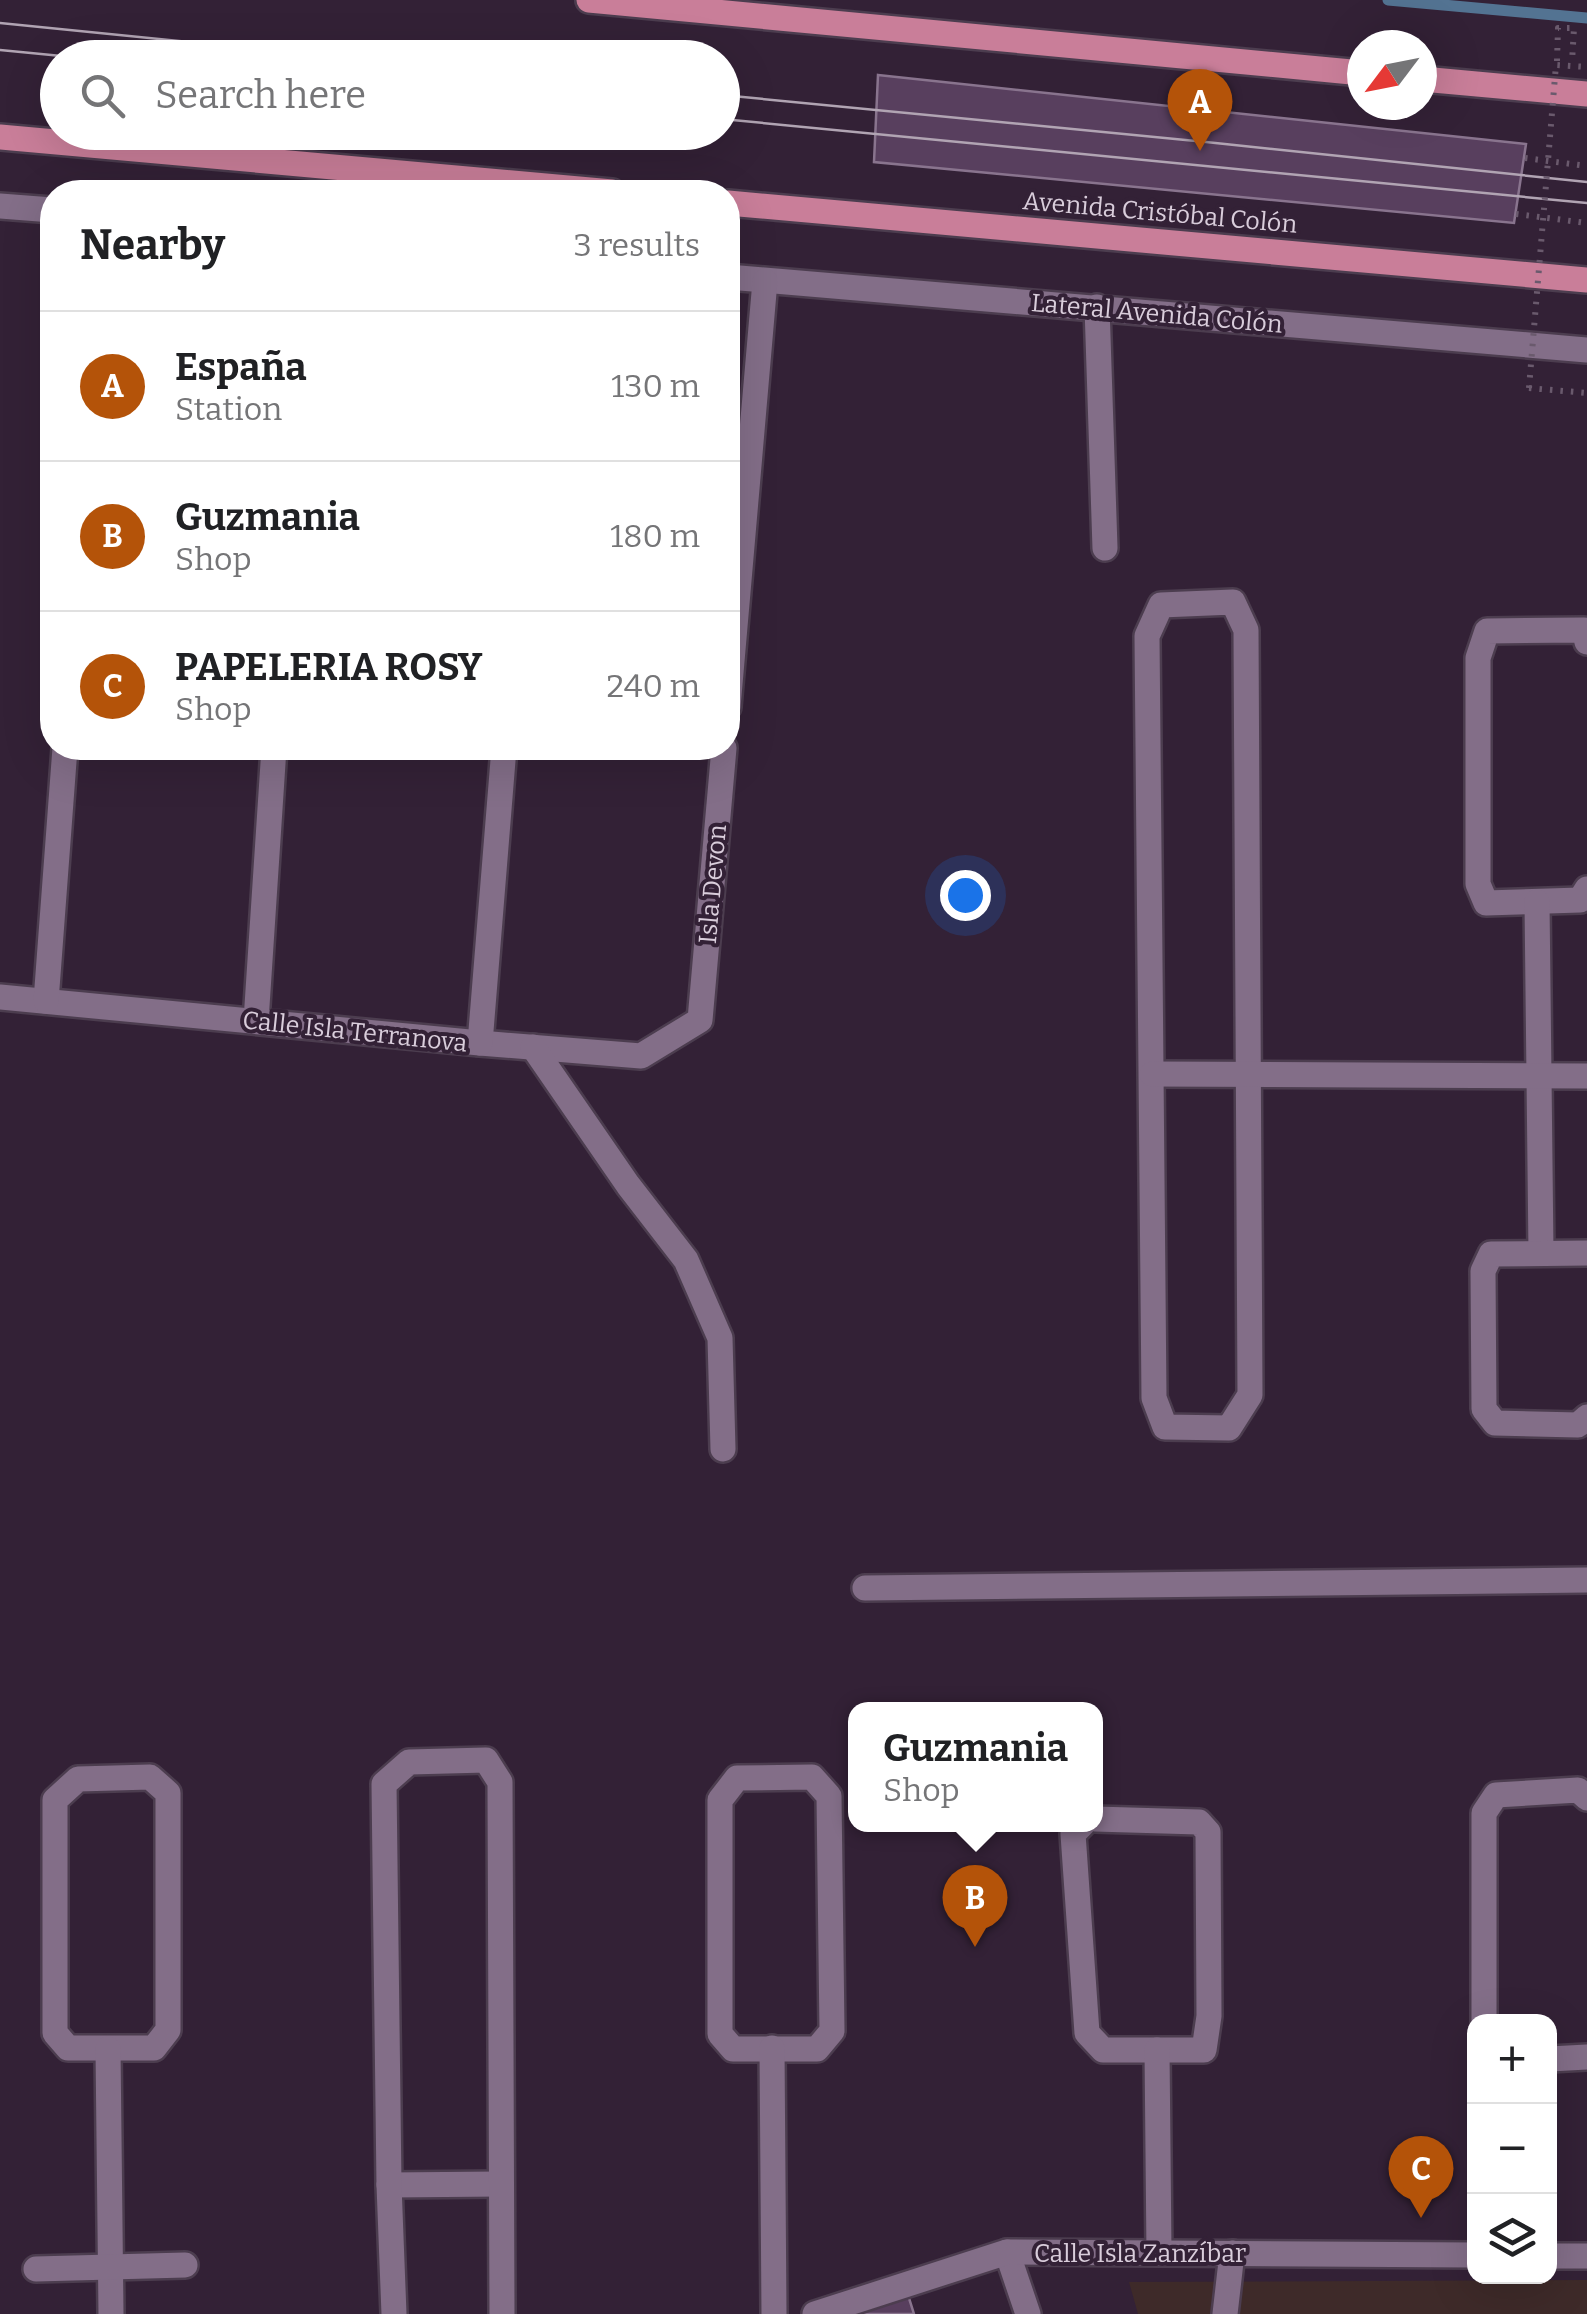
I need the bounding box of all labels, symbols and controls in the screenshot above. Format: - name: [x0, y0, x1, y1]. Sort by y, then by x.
- north arrow: [1347, 30, 1437, 120]
- search box: [40, 40, 740, 150]
- icon: search: [75, 68, 130, 123]
- pin: A: [1168, 68, 1232, 151]
- text: Search here: [155, 72, 366, 118]
- street label: Avenida Cristóbal Colón: [1021, 186, 1299, 240]
- text: Nearby: [80, 220, 225, 270]
- text: 3 results: [574, 226, 700, 264]
- street label: Lateral Avenida Colón: [1030, 288, 1284, 340]
- text: España: [175, 344, 306, 390]
- text: A: [101, 367, 124, 405]
- text: 130 m: [611, 367, 700, 405]
- text: Station: [175, 390, 282, 428]
- text: Guzmania: [175, 494, 360, 540]
- text: B: [102, 517, 123, 555]
- text: 180 m: [610, 517, 700, 555]
- text: Shop: [175, 540, 252, 578]
- text: PAPELERIA ROSY: [175, 644, 482, 690]
- text: C: [102, 667, 123, 705]
- text: 240 m: [606, 667, 700, 705]
- text: Shop: [175, 690, 252, 728]
- street label: Isla Devon: [693, 823, 733, 945]
- your location: [940, 870, 991, 921]
- street label: Calle Isla Terranova: [241, 1005, 469, 1059]
- popup: [848, 1702, 1103, 1832]
- text: Guzmania: [883, 1725, 1068, 1771]
- text: Shop: [883, 1771, 960, 1809]
- pin: B: [942, 1864, 1008, 1947]
- map controls: [1467, 2014, 1557, 2284]
- button: +: [1467, 2014, 1557, 2104]
- button: −: [1467, 2104, 1557, 2194]
- pin: C: [1388, 2136, 1454, 2218]
- button: layers: [1467, 2194, 1557, 2284]
- street label: Calle Isla Zanzíbar: [1034, 2239, 1246, 2269]

